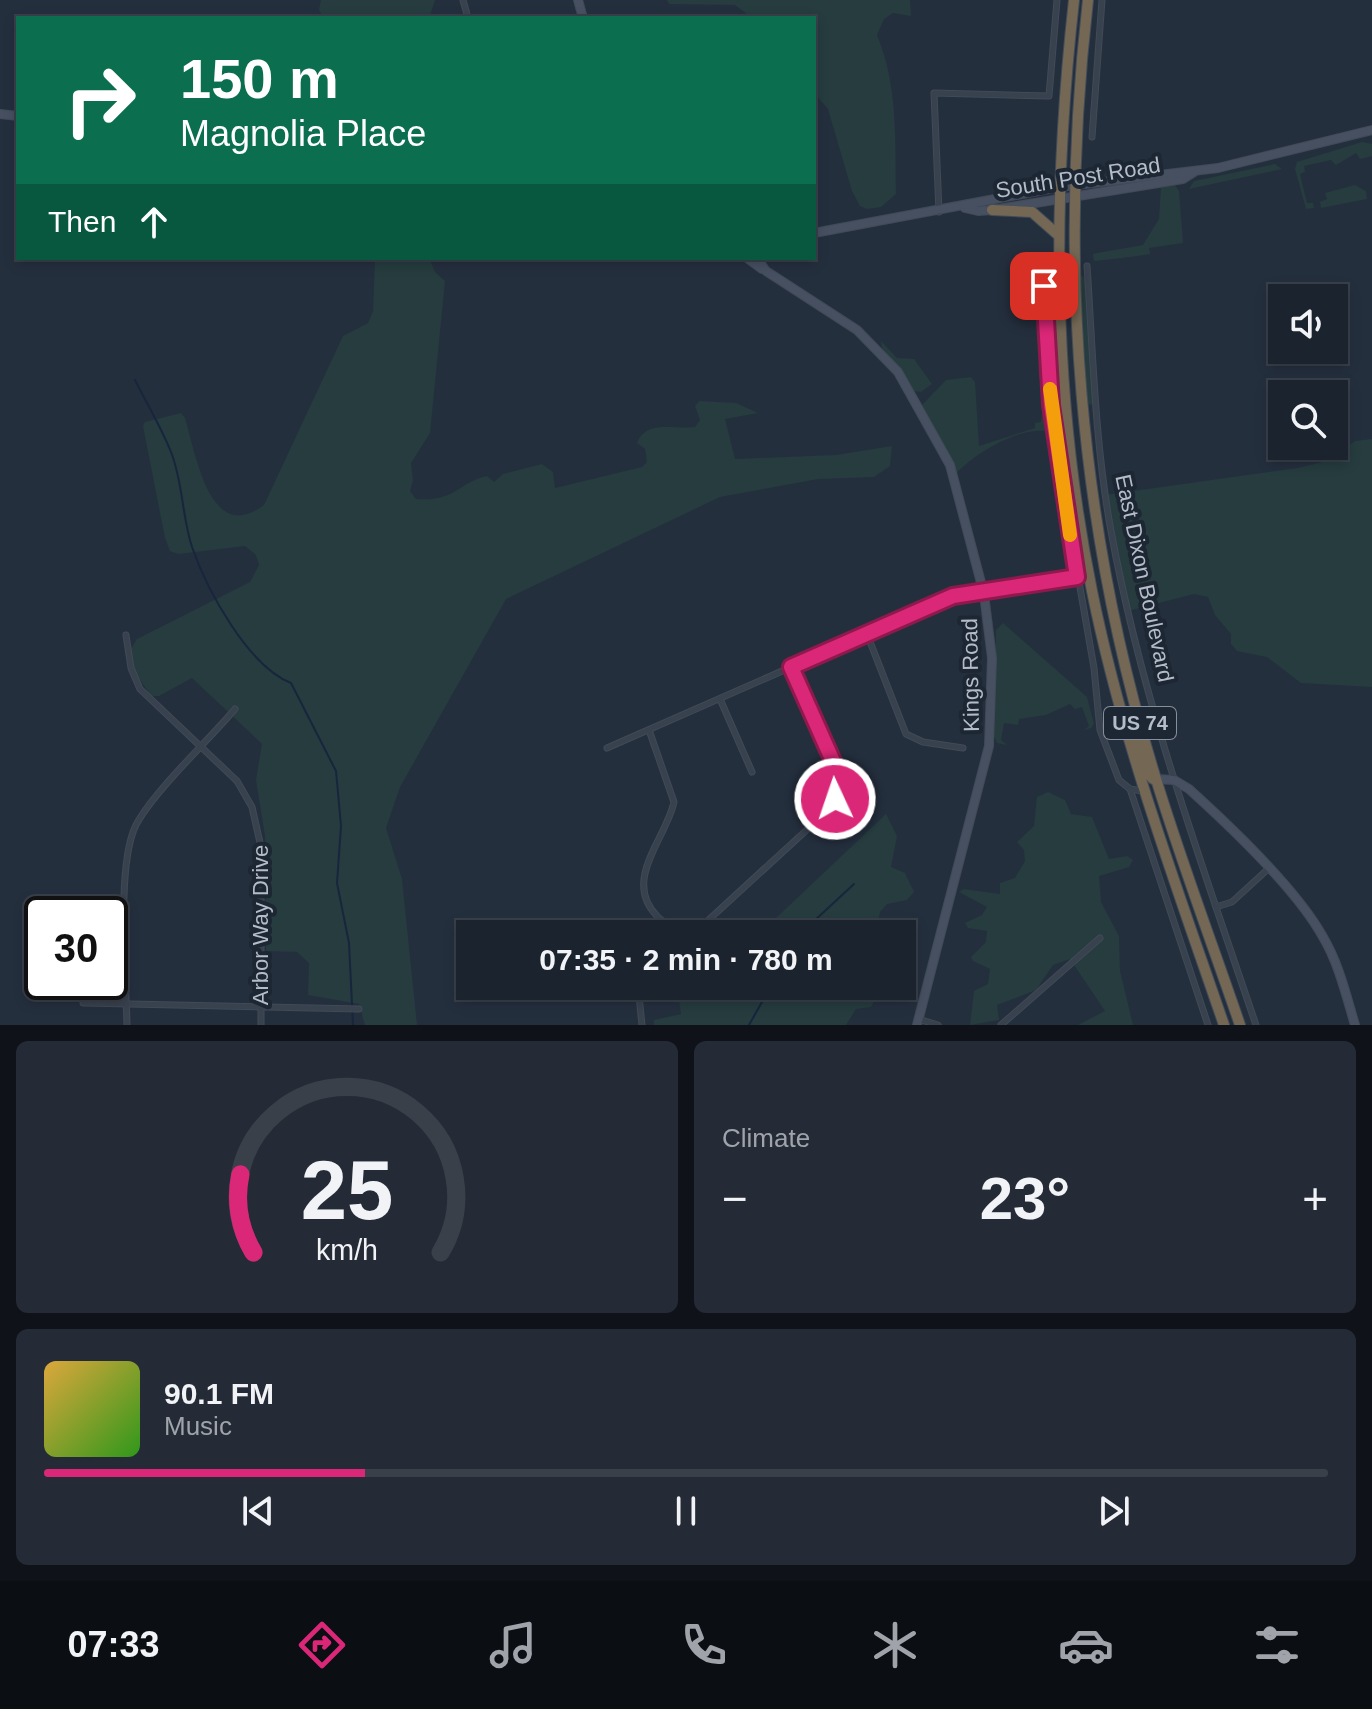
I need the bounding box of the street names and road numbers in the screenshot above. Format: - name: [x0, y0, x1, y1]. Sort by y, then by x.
- street label: South Post Road: [994, 152, 1162, 203]
- street label: East Dixon Boulevard: [1110, 472, 1179, 684]
- street label: Kings Road: [957, 618, 984, 732]
- road number: US 74: [1104, 707, 1176, 739]
- street label: Arbor Way Drive: [248, 845, 273, 1005]

